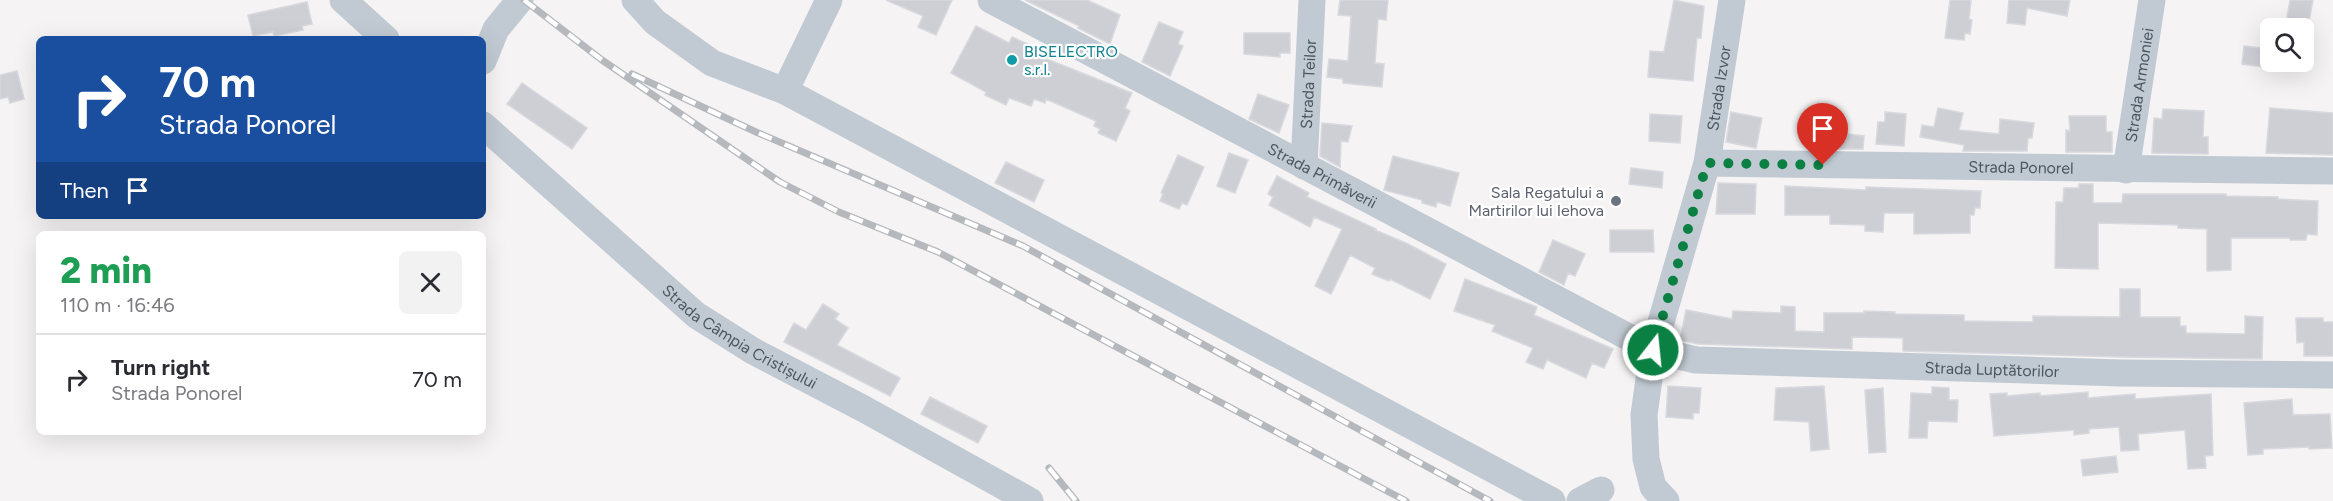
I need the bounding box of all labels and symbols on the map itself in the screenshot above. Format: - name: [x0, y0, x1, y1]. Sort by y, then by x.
- street label: Strada Armoniei: [2121, 27, 2158, 143]
- street label: Strada Teilor: [1297, 38, 1320, 129]
- place label: BISELECTRO s.r.l.: [1024, 42, 1118, 79]
- street label: Strada Izvor: [1703, 44, 1735, 132]
- marker: BISELECTRO s.r.l.: [1005, 53, 1019, 67]
- pin: [1797, 103, 1848, 165]
- street label: Strada Primăverii: [1264, 139, 1380, 212]
- street label: Strada Ponorel: [1968, 157, 2074, 178]
- place label: Sala Regatului a Martirilor lui Iehova: [1468, 183, 1604, 220]
- marker: Sala Regatului a Martirilor lui Iehova: [1609, 194, 1623, 208]
- street label: Strada Câmpia Cristișului: [658, 281, 820, 393]
- position arrow: [1621, 318, 1685, 382]
- street label: Strada Luptătorilor: [1924, 358, 2060, 381]

